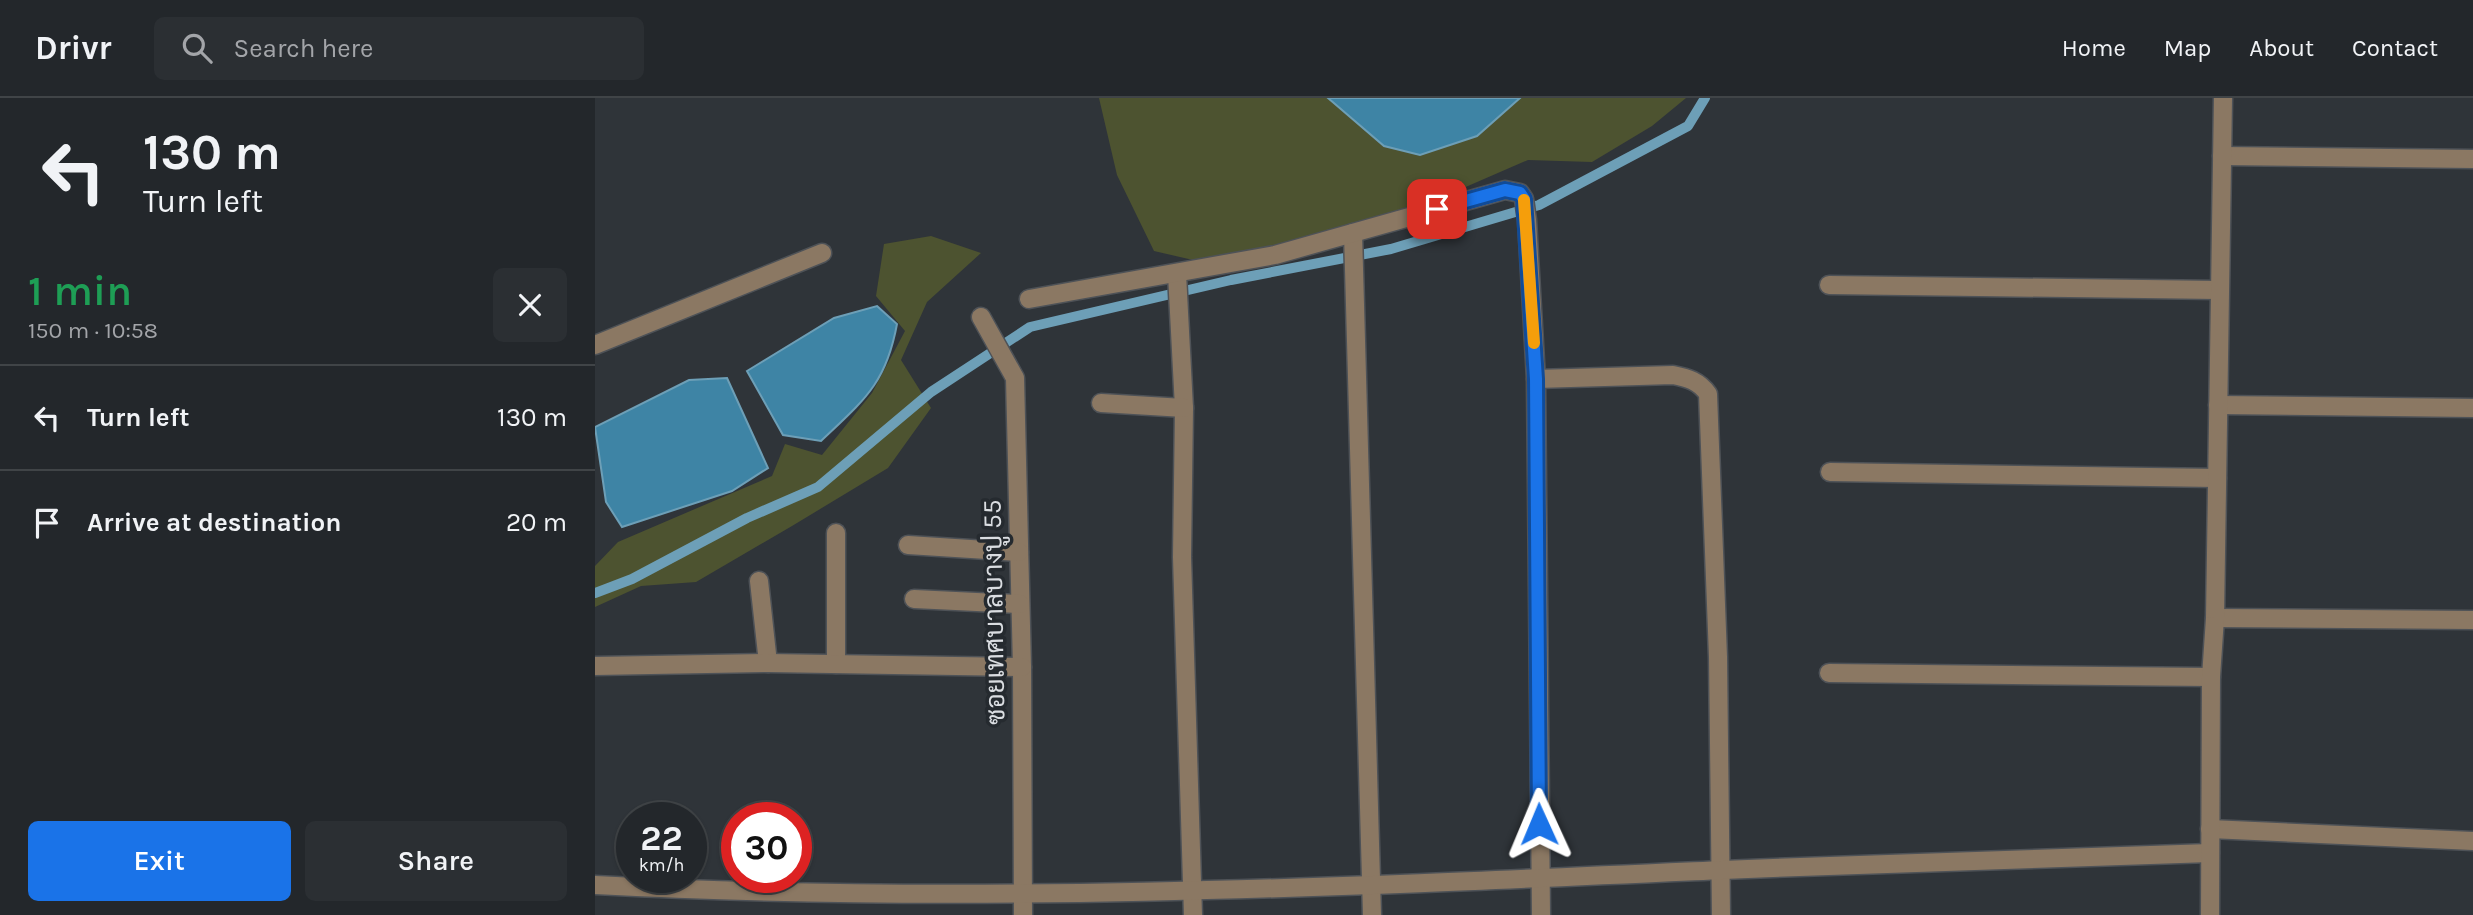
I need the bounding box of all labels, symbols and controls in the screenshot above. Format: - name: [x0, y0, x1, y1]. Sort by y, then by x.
- search box: [154, 17, 644, 80]
- text: Drivr: [35, 29, 112, 67]
- icon: search: [178, 29, 216, 67]
- text: Search here: [234, 33, 373, 64]
- text: Home: [2062, 34, 2126, 62]
- text: Map: [2164, 34, 2211, 62]
- text: About: [2249, 34, 2314, 62]
- text: Contact: [2352, 34, 2438, 62]
- text: 130 m: [143, 124, 281, 181]
- icon: left: [28, 126, 119, 217]
- pin: [1407, 179, 1467, 239]
- text: Turn left: [143, 183, 263, 220]
- icon: arrive: [1418, 190, 1456, 228]
- text: 1 min: [28, 266, 132, 316]
- button: close: [493, 268, 567, 342]
- text: 150 m · 10:58: [28, 317, 158, 344]
- icon: left: [28, 399, 66, 437]
- text: Turn left: [87, 402, 189, 433]
- text: 130 m: [497, 402, 567, 433]
- street label: ซอยเทศบาลบางปู 55: [977, 499, 1013, 725]
- icon: arrive: [28, 504, 66, 542]
- text: Arrive at destination: [87, 507, 341, 538]
- text: 20 m: [506, 507, 567, 538]
- position arrow: [1502, 787, 1576, 861]
- speed limit sign: 30: [721, 802, 812, 893]
- text: 22: [640, 818, 683, 859]
- button: Exit: [28, 821, 291, 901]
- button: Share: [305, 821, 567, 901]
- text: km/h: [639, 854, 684, 876]

